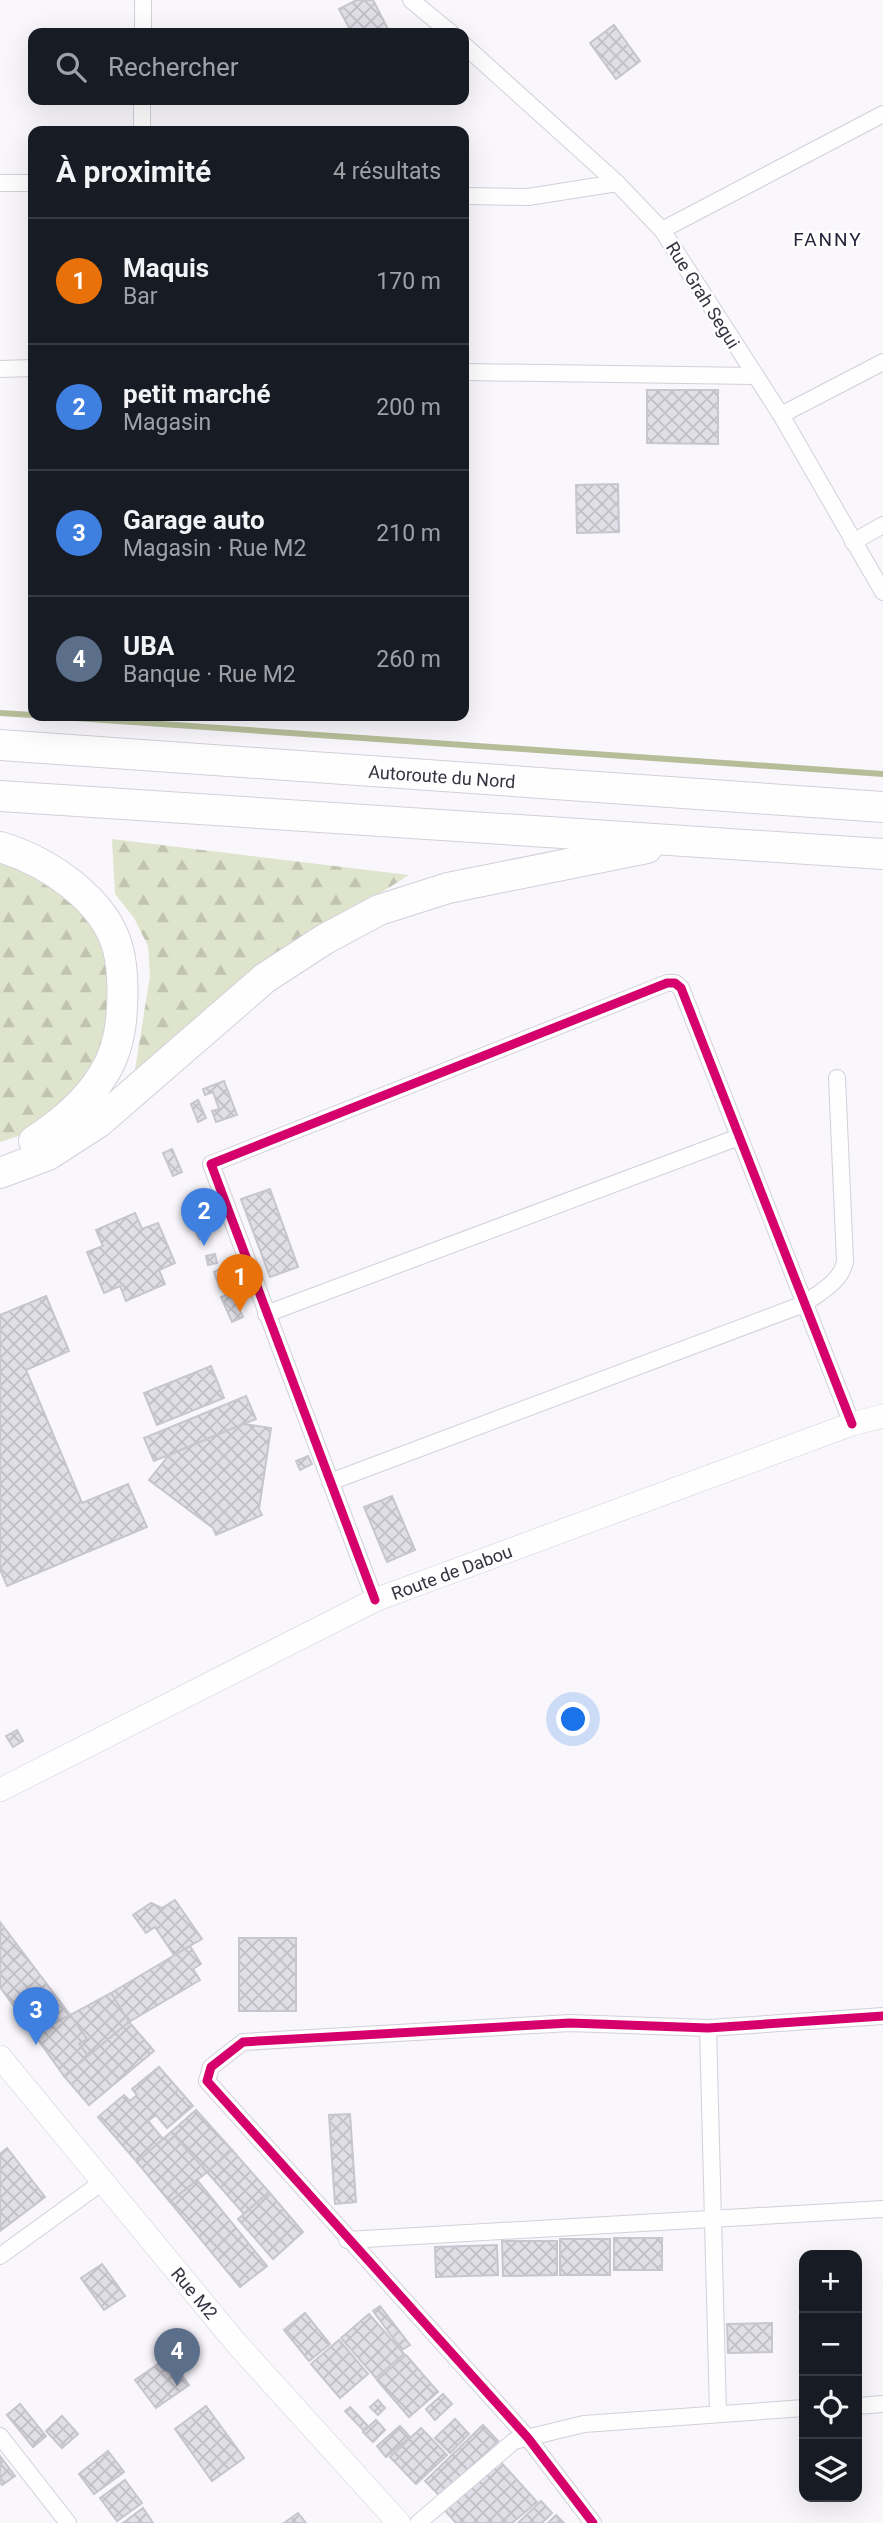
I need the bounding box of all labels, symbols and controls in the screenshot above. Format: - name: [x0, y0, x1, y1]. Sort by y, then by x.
- search box: [28, 28, 469, 105]
- icon: search: [52, 48, 90, 86]
- text: Rechercher: [108, 52, 239, 82]
- text: À proximité: [56, 154, 211, 189]
- text: 4 résultats: [333, 158, 441, 185]
- district label: FANNY: [793, 228, 863, 251]
- street label: Rue Grah Segui: [662, 238, 744, 352]
- text: Maquis: [123, 253, 209, 283]
- text: 1: [72, 268, 86, 295]
- text: 170 m: [376, 268, 441, 295]
- text: Bar: [123, 283, 158, 310]
- text: petit marché: [123, 379, 270, 409]
- text: 2: [72, 394, 86, 421]
- text: 200 m: [376, 394, 441, 421]
- text: Magasin: [123, 409, 211, 436]
- text: Garage auto: [123, 505, 265, 535]
- text: 3: [72, 520, 86, 547]
- text: 210 m: [376, 520, 441, 547]
- text: Magasin · Rue M2: [123, 535, 306, 562]
- text: UBA: [123, 631, 174, 661]
- text: 4: [72, 646, 86, 673]
- text: 260 m: [376, 646, 441, 673]
- text: Banque · Rue M2: [123, 661, 296, 688]
- street label: Autoroute du Nord: [368, 760, 516, 792]
- pin: 2: [181, 1188, 227, 1246]
- pin: 1: [217, 1254, 263, 1312]
- street label: Route de Dabou: [388, 1540, 515, 1604]
- your location: [556, 1702, 590, 1736]
- pin: 3: [13, 1987, 59, 2045]
- map controls: [799, 2250, 862, 2502]
- button: +: [799, 2250, 862, 2313]
- street label: Rue M2: [167, 2263, 222, 2323]
- button: −: [799, 2313, 862, 2376]
- pin: 4: [154, 2328, 200, 2386]
- button: locate: [799, 2376, 862, 2439]
- button: layers: [799, 2439, 862, 2502]

